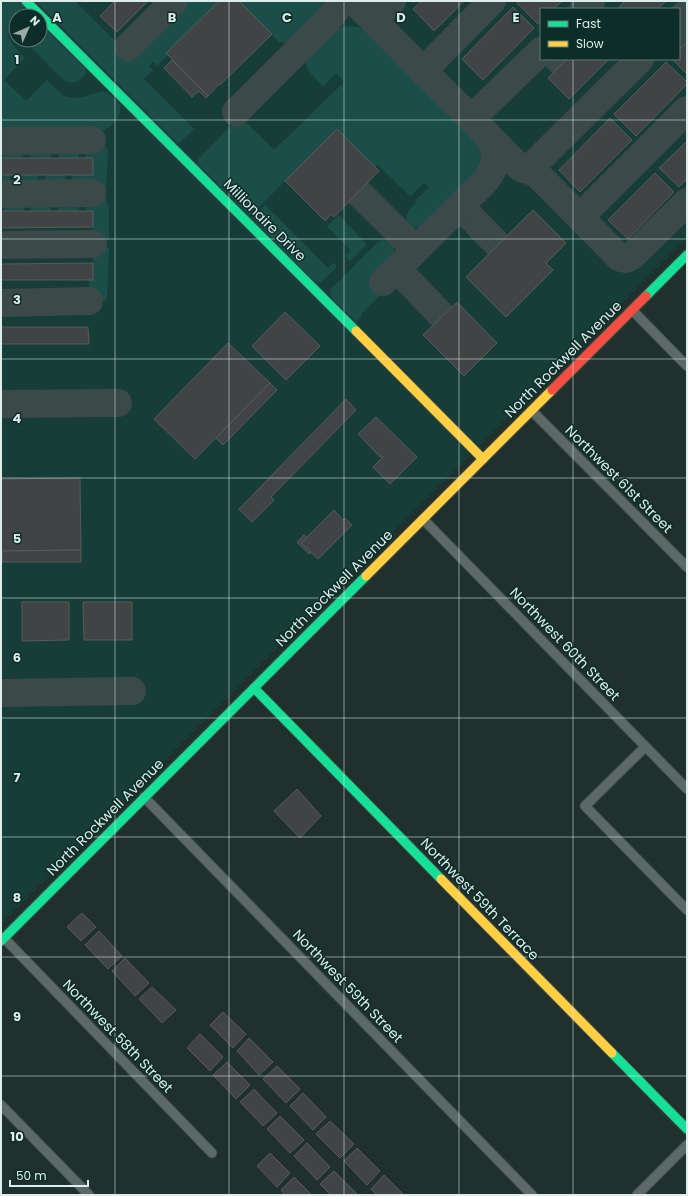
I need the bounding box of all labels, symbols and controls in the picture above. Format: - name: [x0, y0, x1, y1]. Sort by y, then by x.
- north arrow: [8, 8, 48, 48]
- text: A: [52, 8, 62, 27]
- text: B: [168, 8, 177, 27]
- text: C: [282, 8, 292, 27]
- text: D: [396, 8, 406, 27]
- text: E: [512, 8, 520, 27]
- legend: [540, 8, 680, 60]
- text: N: [26, 12, 44, 30]
- text: Fast: [576, 15, 601, 32]
- text: Slow: [576, 35, 604, 52]
- text: 1: [15, 50, 19, 69]
- text: 2: [13, 170, 21, 189]
- street label: Millionaire Drive: [219, 174, 311, 266]
- text: 3: [13, 290, 21, 309]
- street label: North Rockwell Avenue: [500, 296, 626, 422]
- text: 4: [13, 409, 22, 428]
- street label: Northwest 61st Street: [561, 421, 677, 537]
- street label: North Rockwell Avenue: [271, 525, 397, 651]
- text: 5: [13, 529, 21, 548]
- street label: Northwest 60th Street: [505, 583, 625, 705]
- text: 6: [13, 648, 21, 667]
- street label: North Rockwell Avenue: [42, 754, 168, 880]
- text: 7: [14, 768, 21, 787]
- street label: Northwest 59th Terrace: [416, 833, 544, 965]
- text: 8: [13, 888, 21, 907]
- street label: Northwest 59th Street: [288, 925, 408, 1047]
- street label: Northwest 58th Street: [58, 975, 178, 1097]
- text: 9: [13, 1007, 21, 1026]
- text: 10: [10, 1127, 24, 1146]
- scale bar: [10, 1162, 88, 1188]
- text: 50 m: [16, 1167, 47, 1184]

